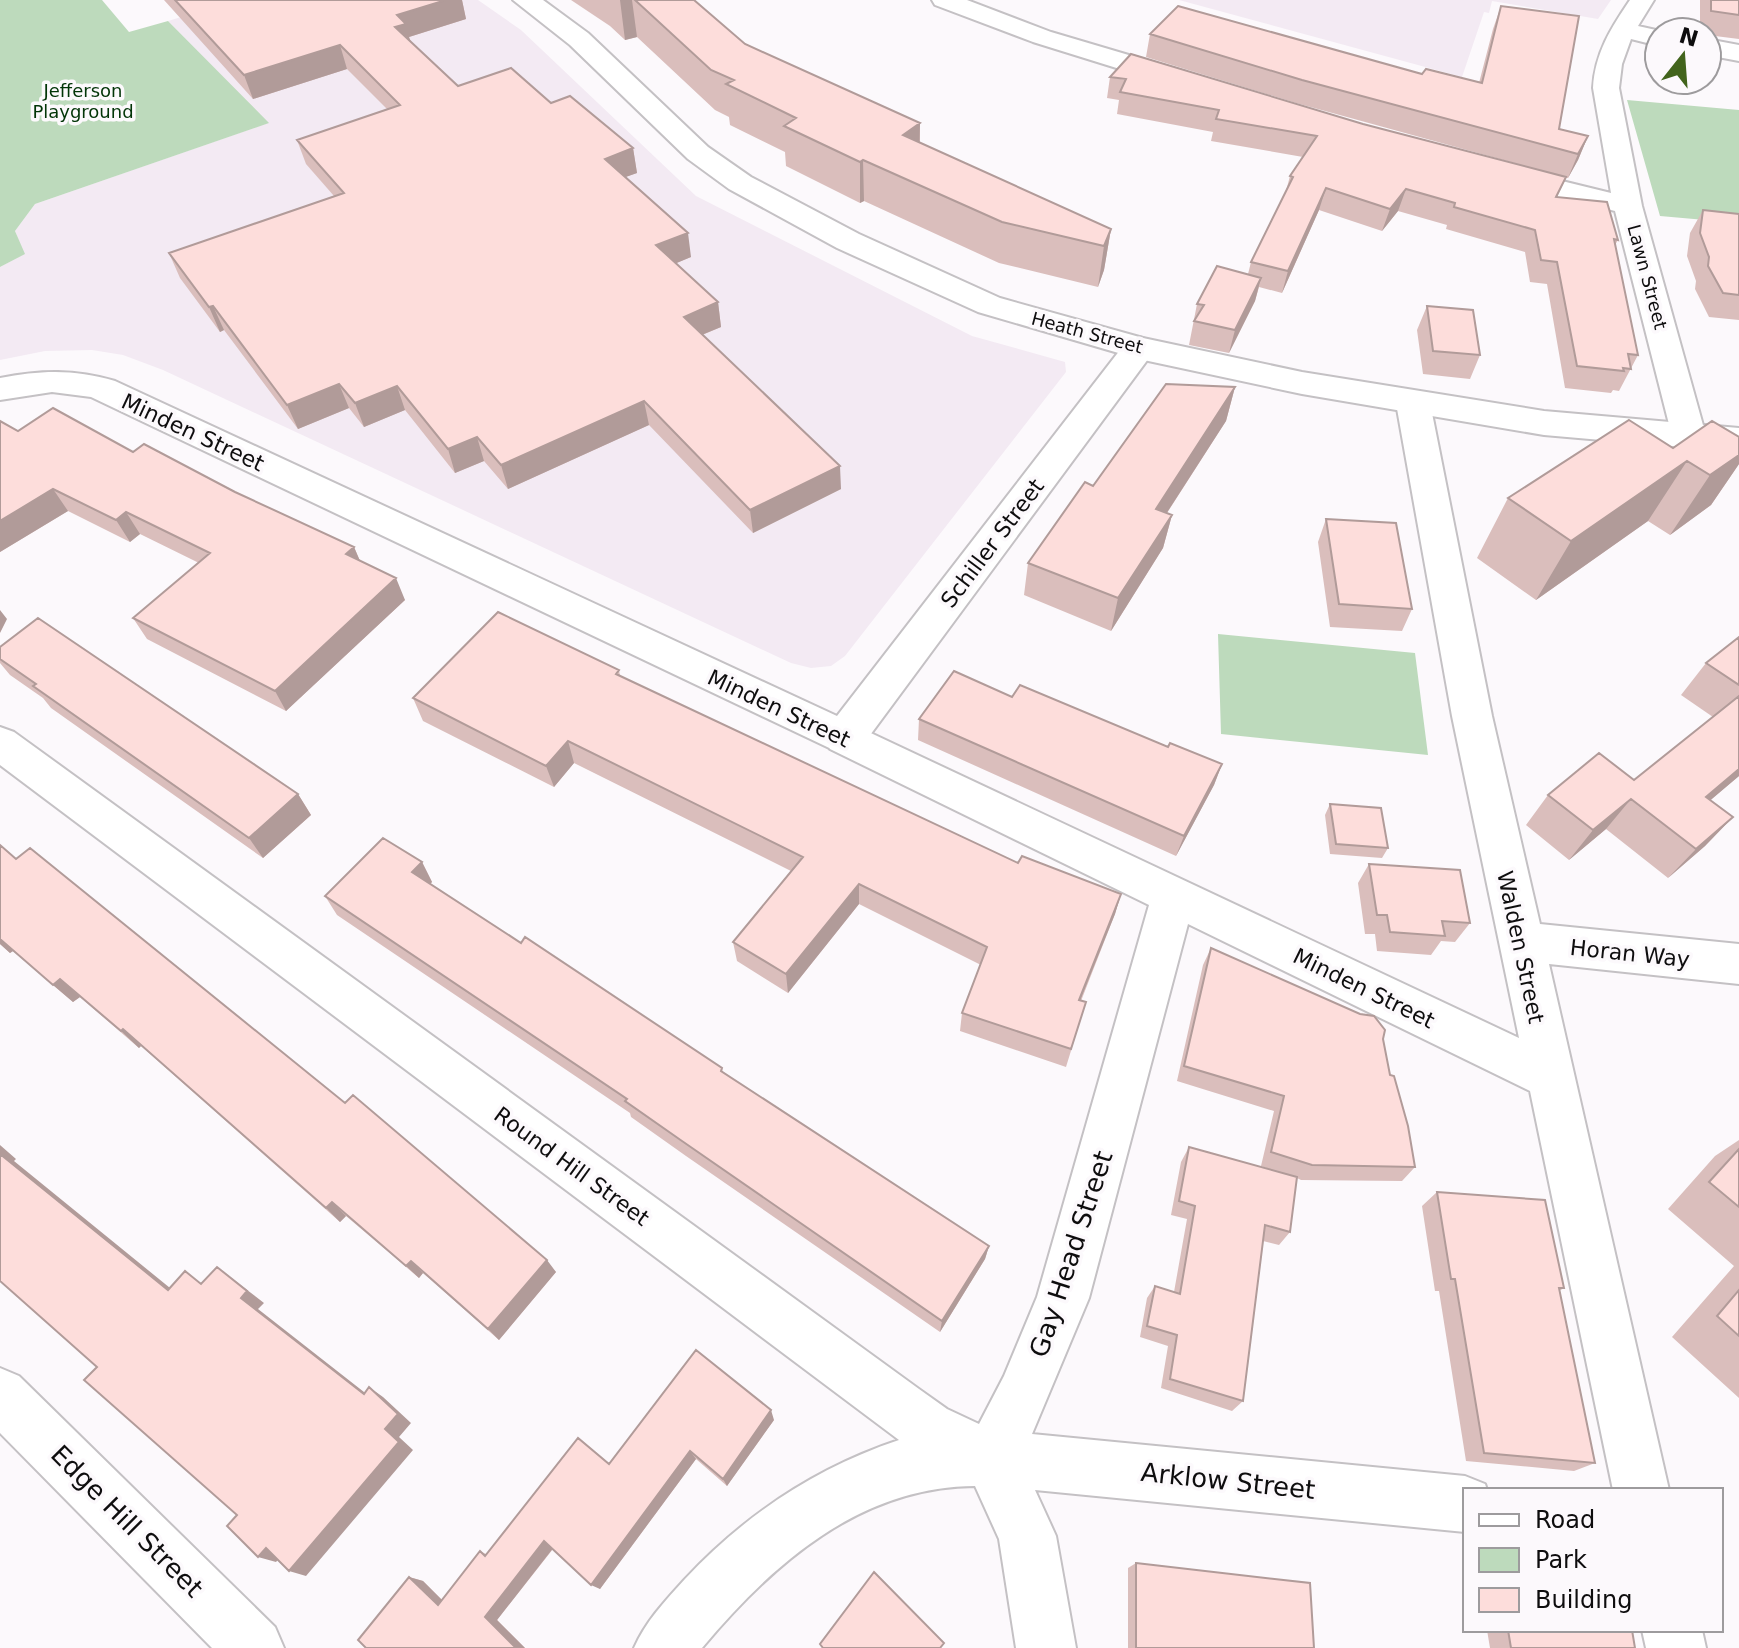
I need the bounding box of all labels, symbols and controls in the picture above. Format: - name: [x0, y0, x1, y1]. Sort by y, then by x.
- north arrow: [1643, 16, 1723, 96]
- text: N: [1676, 23, 1701, 52]
- park label: Jefferson Playground: [32, 80, 134, 122]
- street label: Lawn Street: [1623, 222, 1672, 332]
- street label: Heath Street: [1029, 308, 1145, 357]
- street label: Minden Street: [118, 389, 268, 477]
- street label: Schiller Street: [936, 474, 1049, 613]
- street label: Minden Street: [704, 665, 854, 753]
- street label: Walden Street: [1492, 869, 1549, 1026]
- street label: Horan Way: [1569, 935, 1691, 972]
- street label: Minden Street: [1289, 943, 1439, 1034]
- street label: Round Hill Street: [489, 1102, 654, 1231]
- street label: Gay Head Street: [1024, 1147, 1118, 1361]
- street label: Edge Hill Street: [45, 1439, 209, 1603]
- street label: Arklow Street: [1139, 1457, 1317, 1505]
- legend: [1463, 1488, 1723, 1632]
- text: Road: [1535, 1506, 1595, 1534]
- text: Park: [1535, 1546, 1587, 1574]
- text: Building: [1535, 1586, 1632, 1614]

